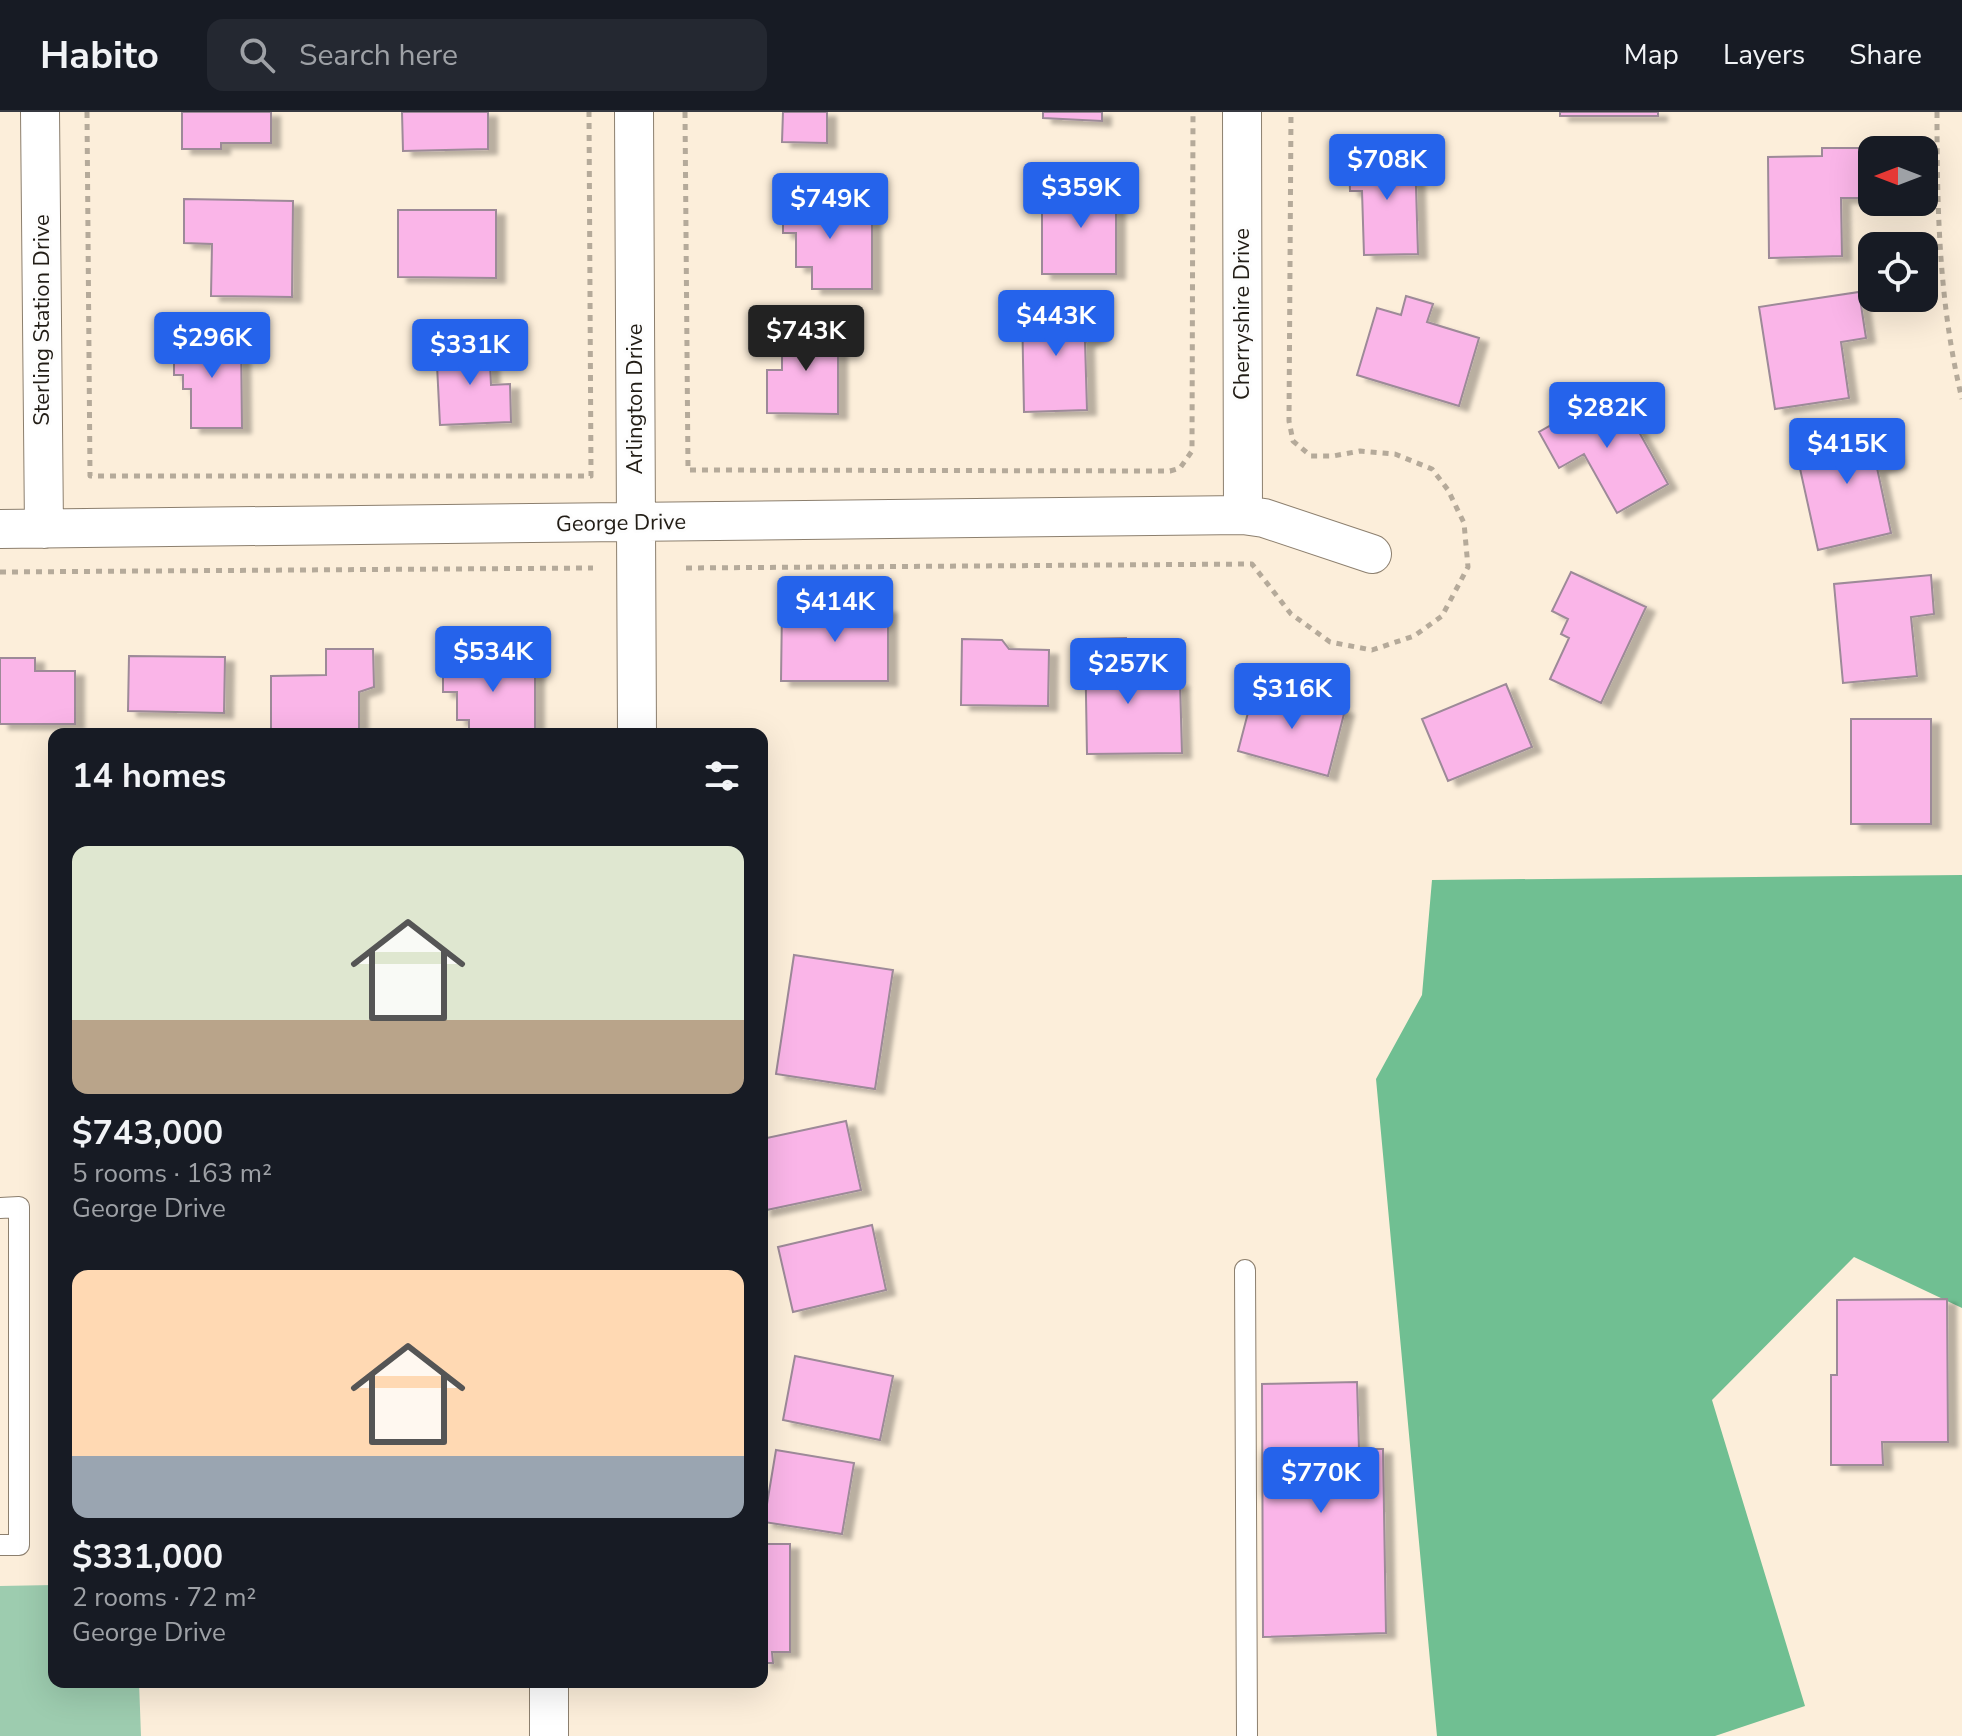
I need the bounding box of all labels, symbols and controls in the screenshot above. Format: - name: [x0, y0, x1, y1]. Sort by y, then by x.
- search box: [207, 19, 767, 91]
- text: Habito: [40, 30, 159, 81]
- icon: search: [235, 33, 279, 77]
- text: Search here: [299, 35, 458, 76]
- text: Map: [1624, 36, 1679, 74]
- text: Layers: [1723, 36, 1805, 74]
- text: Share: [1849, 36, 1922, 74]
- pin: $708K: [1331, 134, 1443, 202]
- north arrow: [1858, 136, 1938, 216]
- map controls: [1858, 136, 1938, 312]
- text: $708K: [1347, 142, 1427, 177]
- pin: $359K: [1025, 162, 1137, 230]
- text: $359K: [1041, 170, 1121, 205]
- pin: $749K: [774, 173, 886, 241]
- text: $749K: [790, 181, 870, 216]
- street label: Sterling Station Drive: [27, 214, 57, 426]
- street label: Cherryshire Drive: [1227, 228, 1257, 400]
- button: locate: [1858, 232, 1938, 312]
- pin: $443K: [1000, 290, 1112, 358]
- text: $443K: [1016, 298, 1096, 333]
- pin: $743K: [750, 305, 862, 373]
- pin: $296K: [156, 312, 268, 380]
- text: $743K: [766, 313, 846, 348]
- pin: $331K: [414, 319, 526, 387]
- text: $296K: [172, 320, 252, 355]
- street label: Arlington Drive: [620, 323, 650, 475]
- text: $331K: [430, 327, 510, 362]
- pin: $282K: [1551, 382, 1663, 450]
- text: $282K: [1567, 390, 1647, 425]
- pin: $415K: [1791, 418, 1903, 486]
- text: $415K: [1807, 426, 1887, 461]
- street label: George Drive: [556, 507, 686, 539]
- pin: $414K: [779, 576, 891, 644]
- text: $414K: [795, 584, 875, 619]
- pin: $534K: [437, 626, 549, 694]
- text: $534K: [453, 634, 533, 669]
- pin: $257K: [1072, 638, 1184, 706]
- text: $257K: [1088, 646, 1168, 681]
- pin: $316K: [1236, 663, 1348, 731]
- text: $316K: [1252, 671, 1332, 706]
- text: 14 homes: [72, 753, 226, 799]
- icon: filters: [700, 754, 744, 798]
- icon: home: [336, 898, 480, 1042]
- text: $743,000: [72, 1110, 223, 1156]
- text: 5 rooms · 163 m²: [72, 1156, 272, 1191]
- text: George Drive: [72, 1191, 226, 1226]
- icon: home: [336, 1322, 480, 1466]
- pin: $770K: [1265, 1447, 1377, 1515]
- text: $770K: [1281, 1455, 1361, 1490]
- text: $331,000: [72, 1534, 223, 1580]
- text: 2 rooms · 72 m²: [72, 1580, 256, 1615]
- text: George Drive: [72, 1615, 226, 1650]

